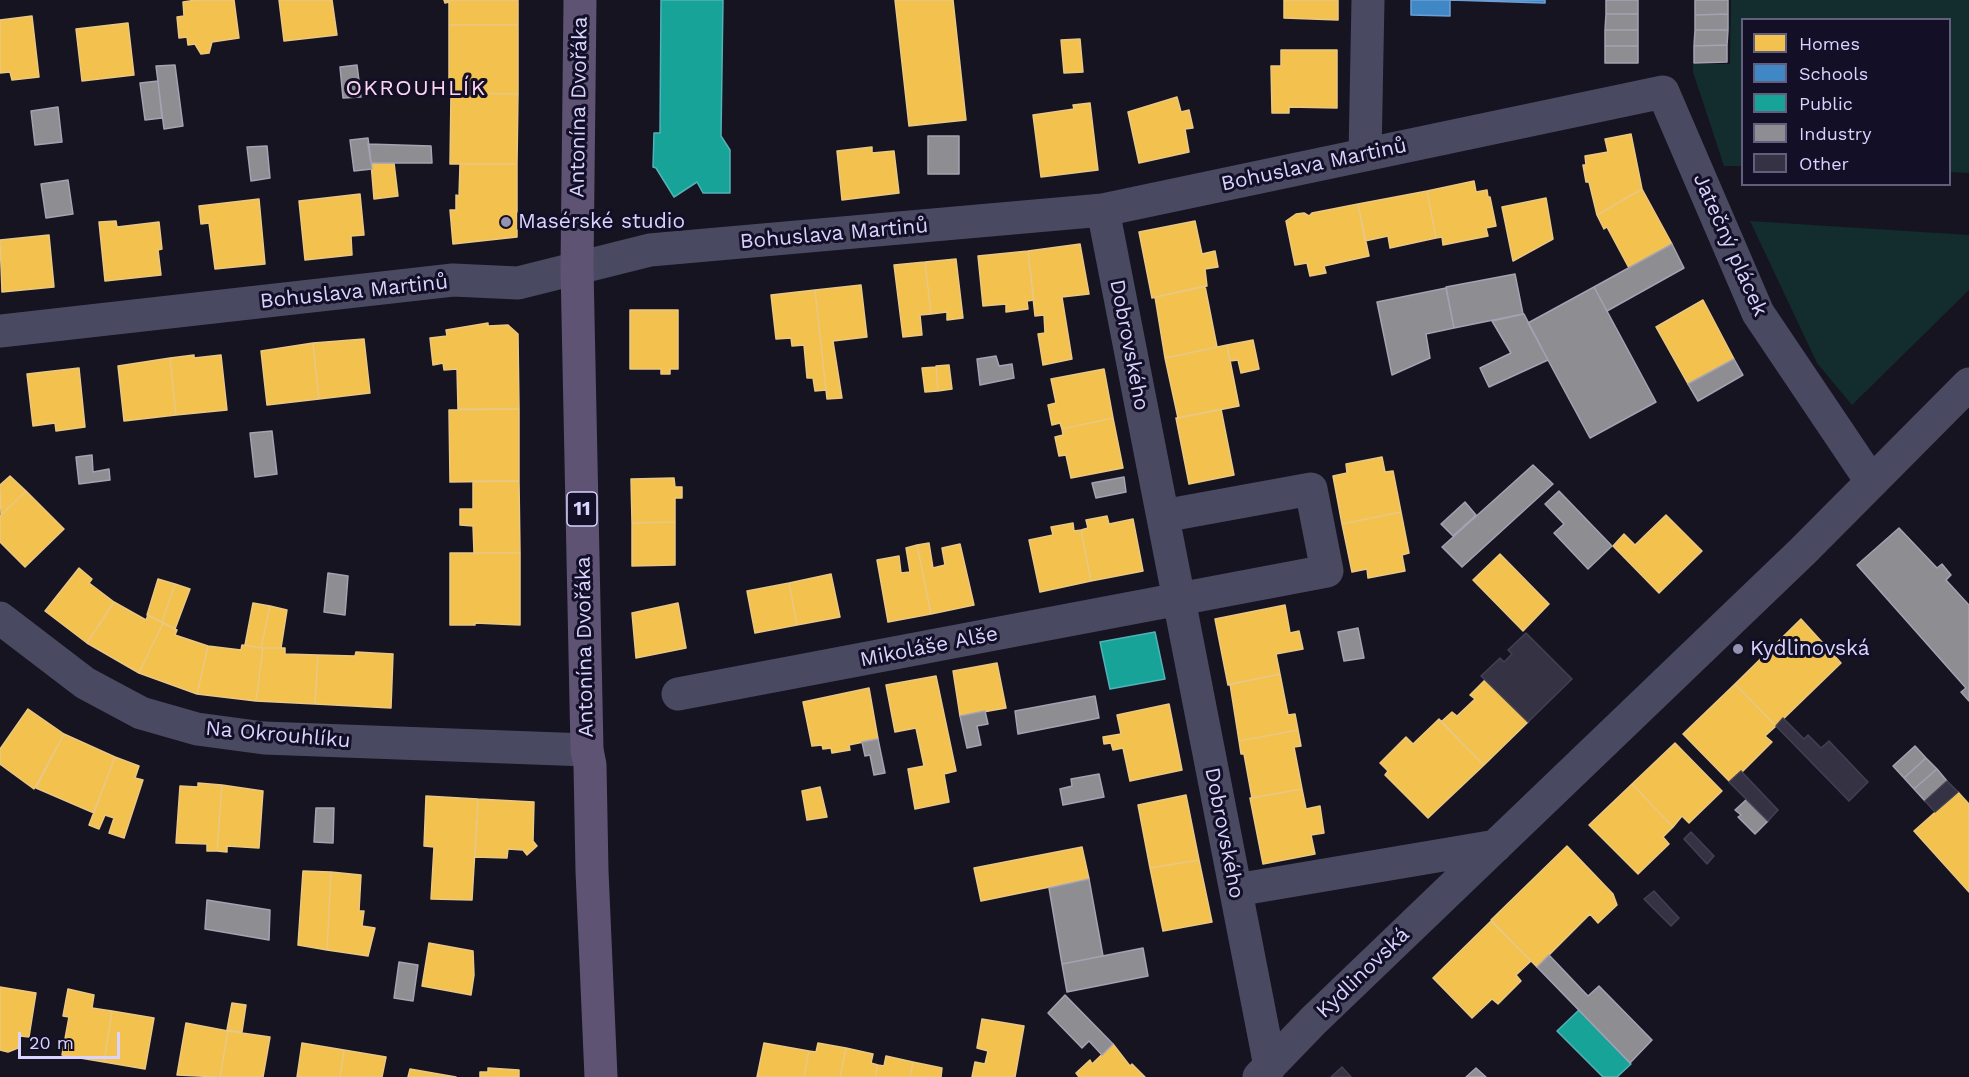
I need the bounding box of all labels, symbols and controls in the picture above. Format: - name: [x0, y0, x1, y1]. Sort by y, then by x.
- street label: Antonína Dvořáka: [565, 16, 593, 198]
- legend: [1741, 18, 1951, 186]
- text: Homes: [1799, 33, 1860, 54]
- text: Schools: [1799, 63, 1868, 84]
- district label: OKROUHLÍK: [345, 76, 487, 102]
- text: Public: [1799, 93, 1853, 114]
- text: Industry: [1799, 123, 1871, 144]
- street label: Bohuslava Martinů: [1219, 133, 1409, 197]
- text: Other: [1799, 153, 1849, 174]
- street label: Jatečný plácek: [1687, 170, 1773, 320]
- place label: Masérské studio: [518, 209, 685, 235]
- street label: Bohuslava Martinů: [739, 213, 929, 255]
- marker: Masérské studio: [499, 215, 513, 229]
- street label: Bohuslava Martinů: [259, 270, 449, 314]
- street label: Dobrovského: [1104, 277, 1154, 413]
- road number: 11: [567, 492, 597, 526]
- street label: Antonína Dvořáka: [571, 556, 599, 738]
- street label: Mikoláše Alše: [858, 621, 1000, 673]
- place label: Kydlinovská: [1750, 636, 1870, 662]
- marker: Kydlinovská: [1731, 642, 1745, 656]
- street label: Na Okrouhlíku: [204, 716, 352, 754]
- street label: Dobrovského: [1199, 765, 1249, 901]
- street label: Kydlinovská: [1311, 922, 1415, 1024]
- scale bar: [21, 1020, 123, 1058]
- text: 20 m: [29, 1032, 74, 1053]

